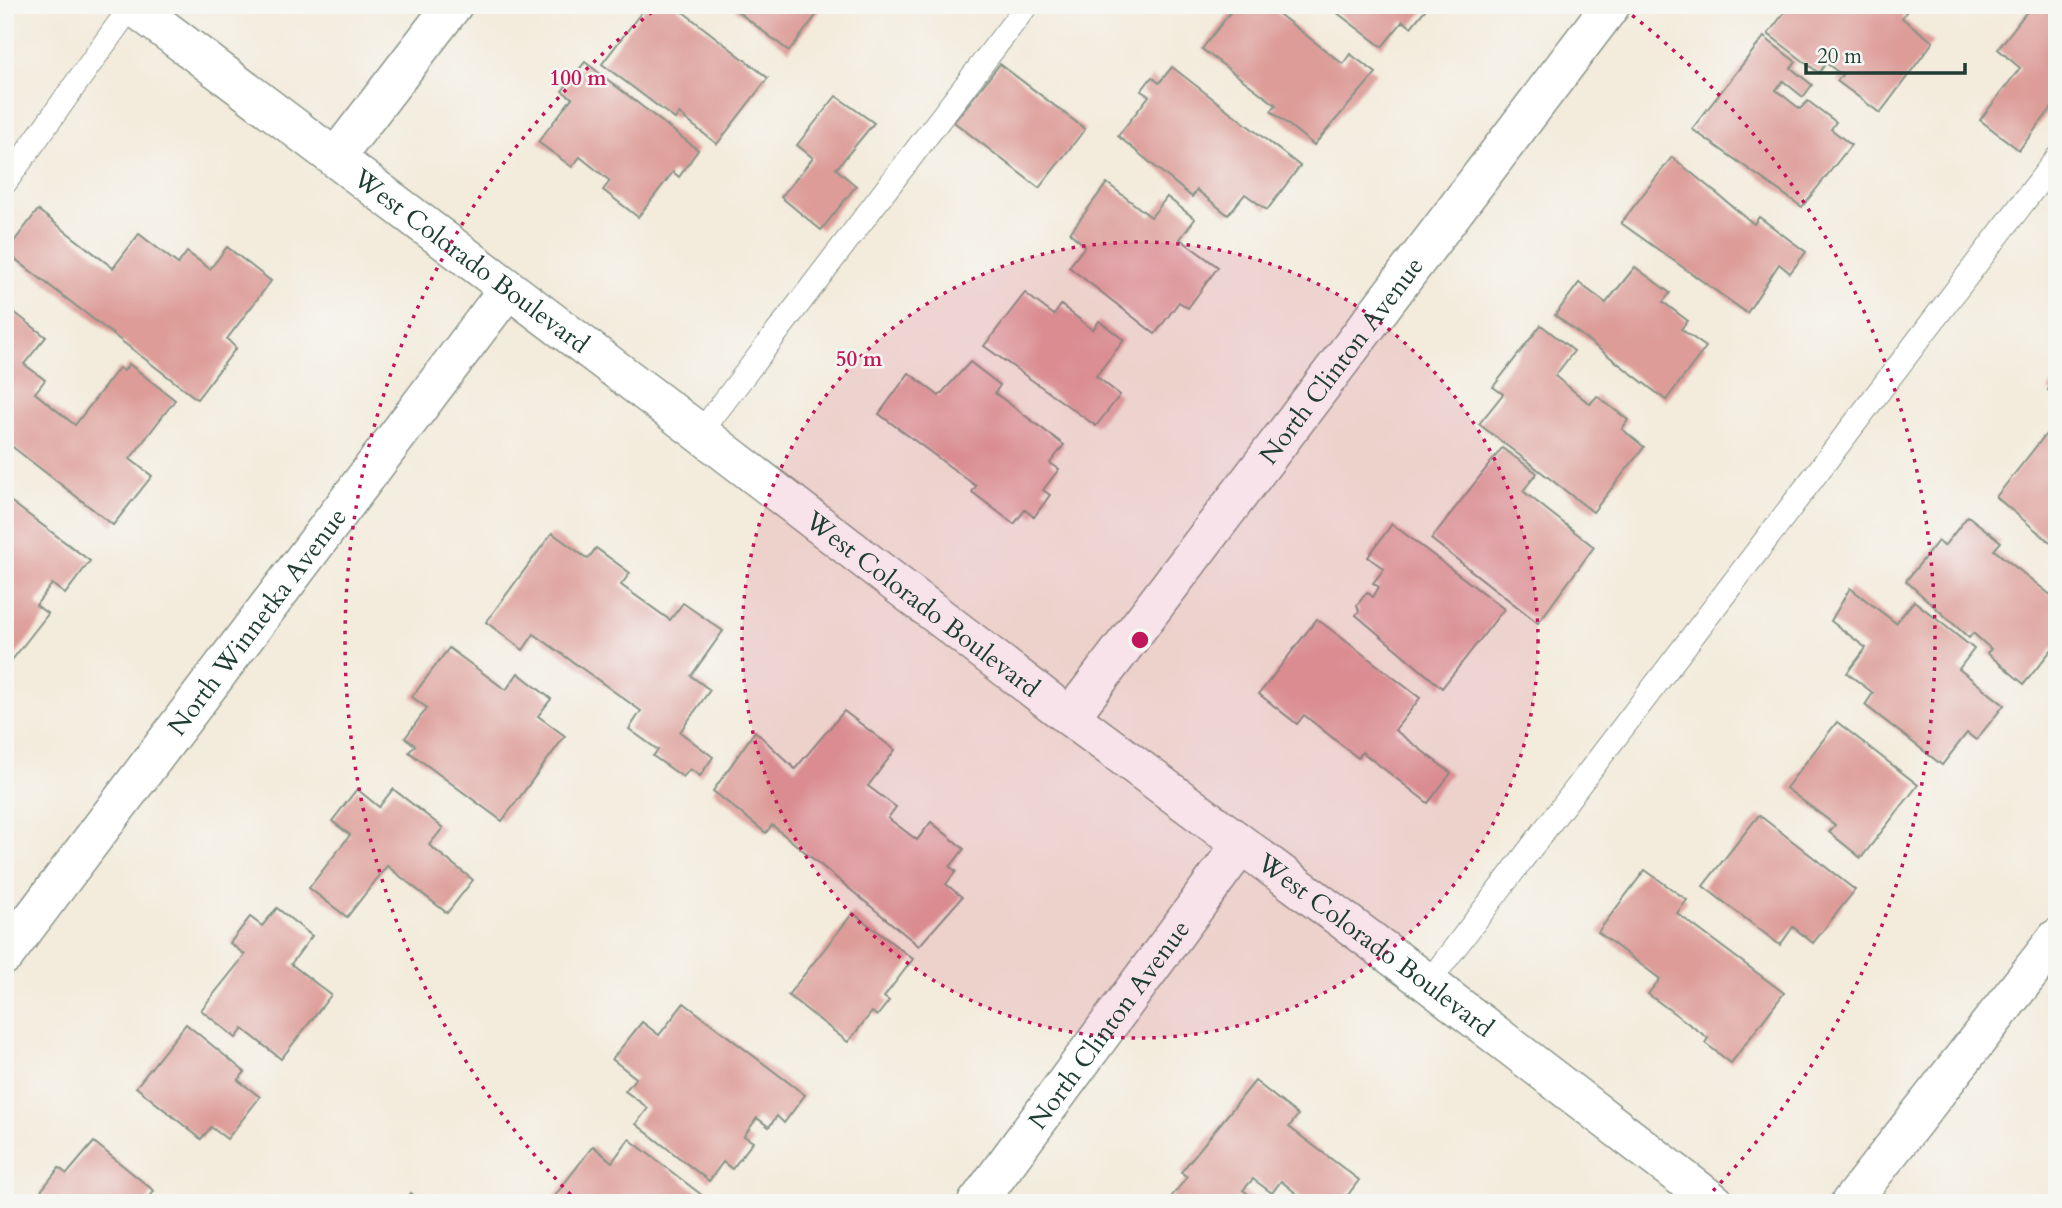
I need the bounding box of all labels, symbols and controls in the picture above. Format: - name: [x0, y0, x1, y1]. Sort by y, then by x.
- scale bar: [1806, 32, 1966, 76]
- text: 20 m: [1817, 42, 1862, 71]
- text: 100 m: [549, 64, 607, 93]
- street label: West Colorado Boulevard: [346, 160, 597, 361]
- street label: North Clinton Avenue: [1251, 249, 1431, 471]
- text: 50 m: [836, 345, 883, 374]
- street label: North Winnetka Avenue: [159, 500, 354, 743]
- street label: West Colorado Boulevard: [798, 502, 1047, 705]
- centre of rings: [1128, 628, 1152, 652]
- street label: West Colorado Boulevard: [1250, 844, 1501, 1045]
- street label: North Clinton Avenue: [1020, 912, 1198, 1136]

